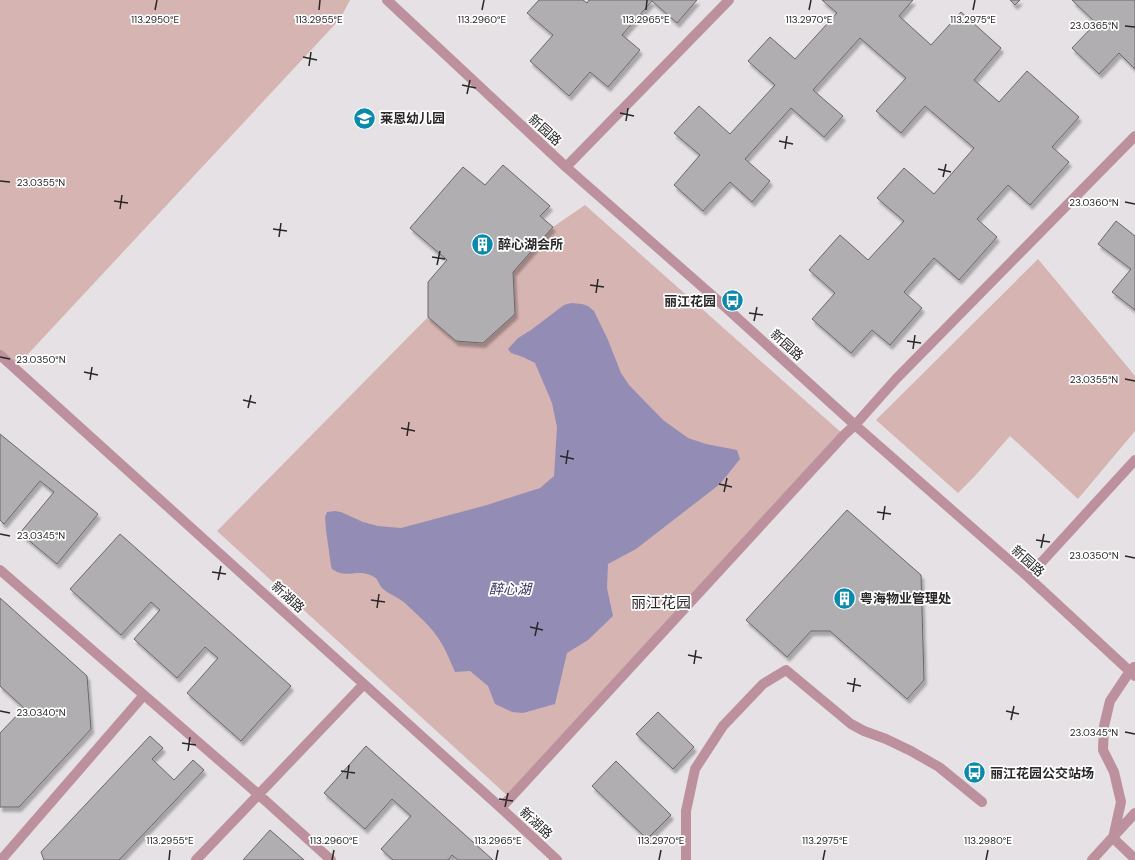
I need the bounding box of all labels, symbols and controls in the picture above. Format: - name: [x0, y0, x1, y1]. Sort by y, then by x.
- text: 113.2950°E: [131, 13, 179, 26]
- text: 113.2955°E: [295, 13, 343, 26]
- text: 113.2960°E: [458, 13, 506, 26]
- text: 113.2965°E: [622, 13, 670, 26]
- text: 113.2970°E: [786, 13, 833, 26]
- text: 113.2975°E: [950, 13, 996, 26]
- text: 23.0365°N: [1070, 19, 1118, 32]
- school or university icon: 莱恩幼儿园: [352, 105, 378, 131]
- place label: 莱恩幼儿园: [380, 110, 445, 127]
- street label: 新园路: [525, 111, 565, 149]
- text: 23.0355°N: [17, 176, 65, 189]
- text: 23.0360°N: [1069, 196, 1119, 209]
- building icon: 醉心湖会所: [470, 231, 496, 257]
- place label: 醉心湖会所: [498, 236, 563, 253]
- bus stop icon: 丽江花园: [719, 288, 745, 314]
- place label: 丽江花园: [664, 293, 716, 310]
- street label: 新园路: [767, 326, 807, 364]
- text: 23.0350°N: [16, 353, 66, 366]
- text: 23.0355°N: [1070, 373, 1118, 386]
- text: 23.0345°N: [17, 529, 65, 542]
- street label: 新园路: [1008, 542, 1048, 580]
- text: 23.0350°N: [1069, 549, 1119, 562]
- street label: 新湖路: [268, 578, 308, 616]
- water label: 醉心湖: [489, 580, 533, 598]
- building icon: 粤海物业管理处: [831, 585, 857, 611]
- place label: 粤海物业管理处: [860, 590, 951, 607]
- district label: 丽江花园: [631, 593, 691, 613]
- text: 23.0340°N: [16, 706, 66, 719]
- text: 23.0345°N: [1070, 726, 1118, 739]
- bus stop icon: 丽江花园公交站场: [961, 760, 987, 786]
- place label: 丽江花园公交站场: [990, 765, 1094, 782]
- street label: 新湖路: [516, 803, 556, 843]
- text: 113.2955°E: [146, 834, 194, 847]
- text: 113.2960°E: [310, 834, 358, 847]
- text: 113.2965°E: [474, 834, 522, 847]
- text: 113.2970°E: [638, 834, 685, 847]
- text: 113.2975°E: [802, 834, 848, 847]
- text: 113.2980°E: [964, 834, 1012, 847]

